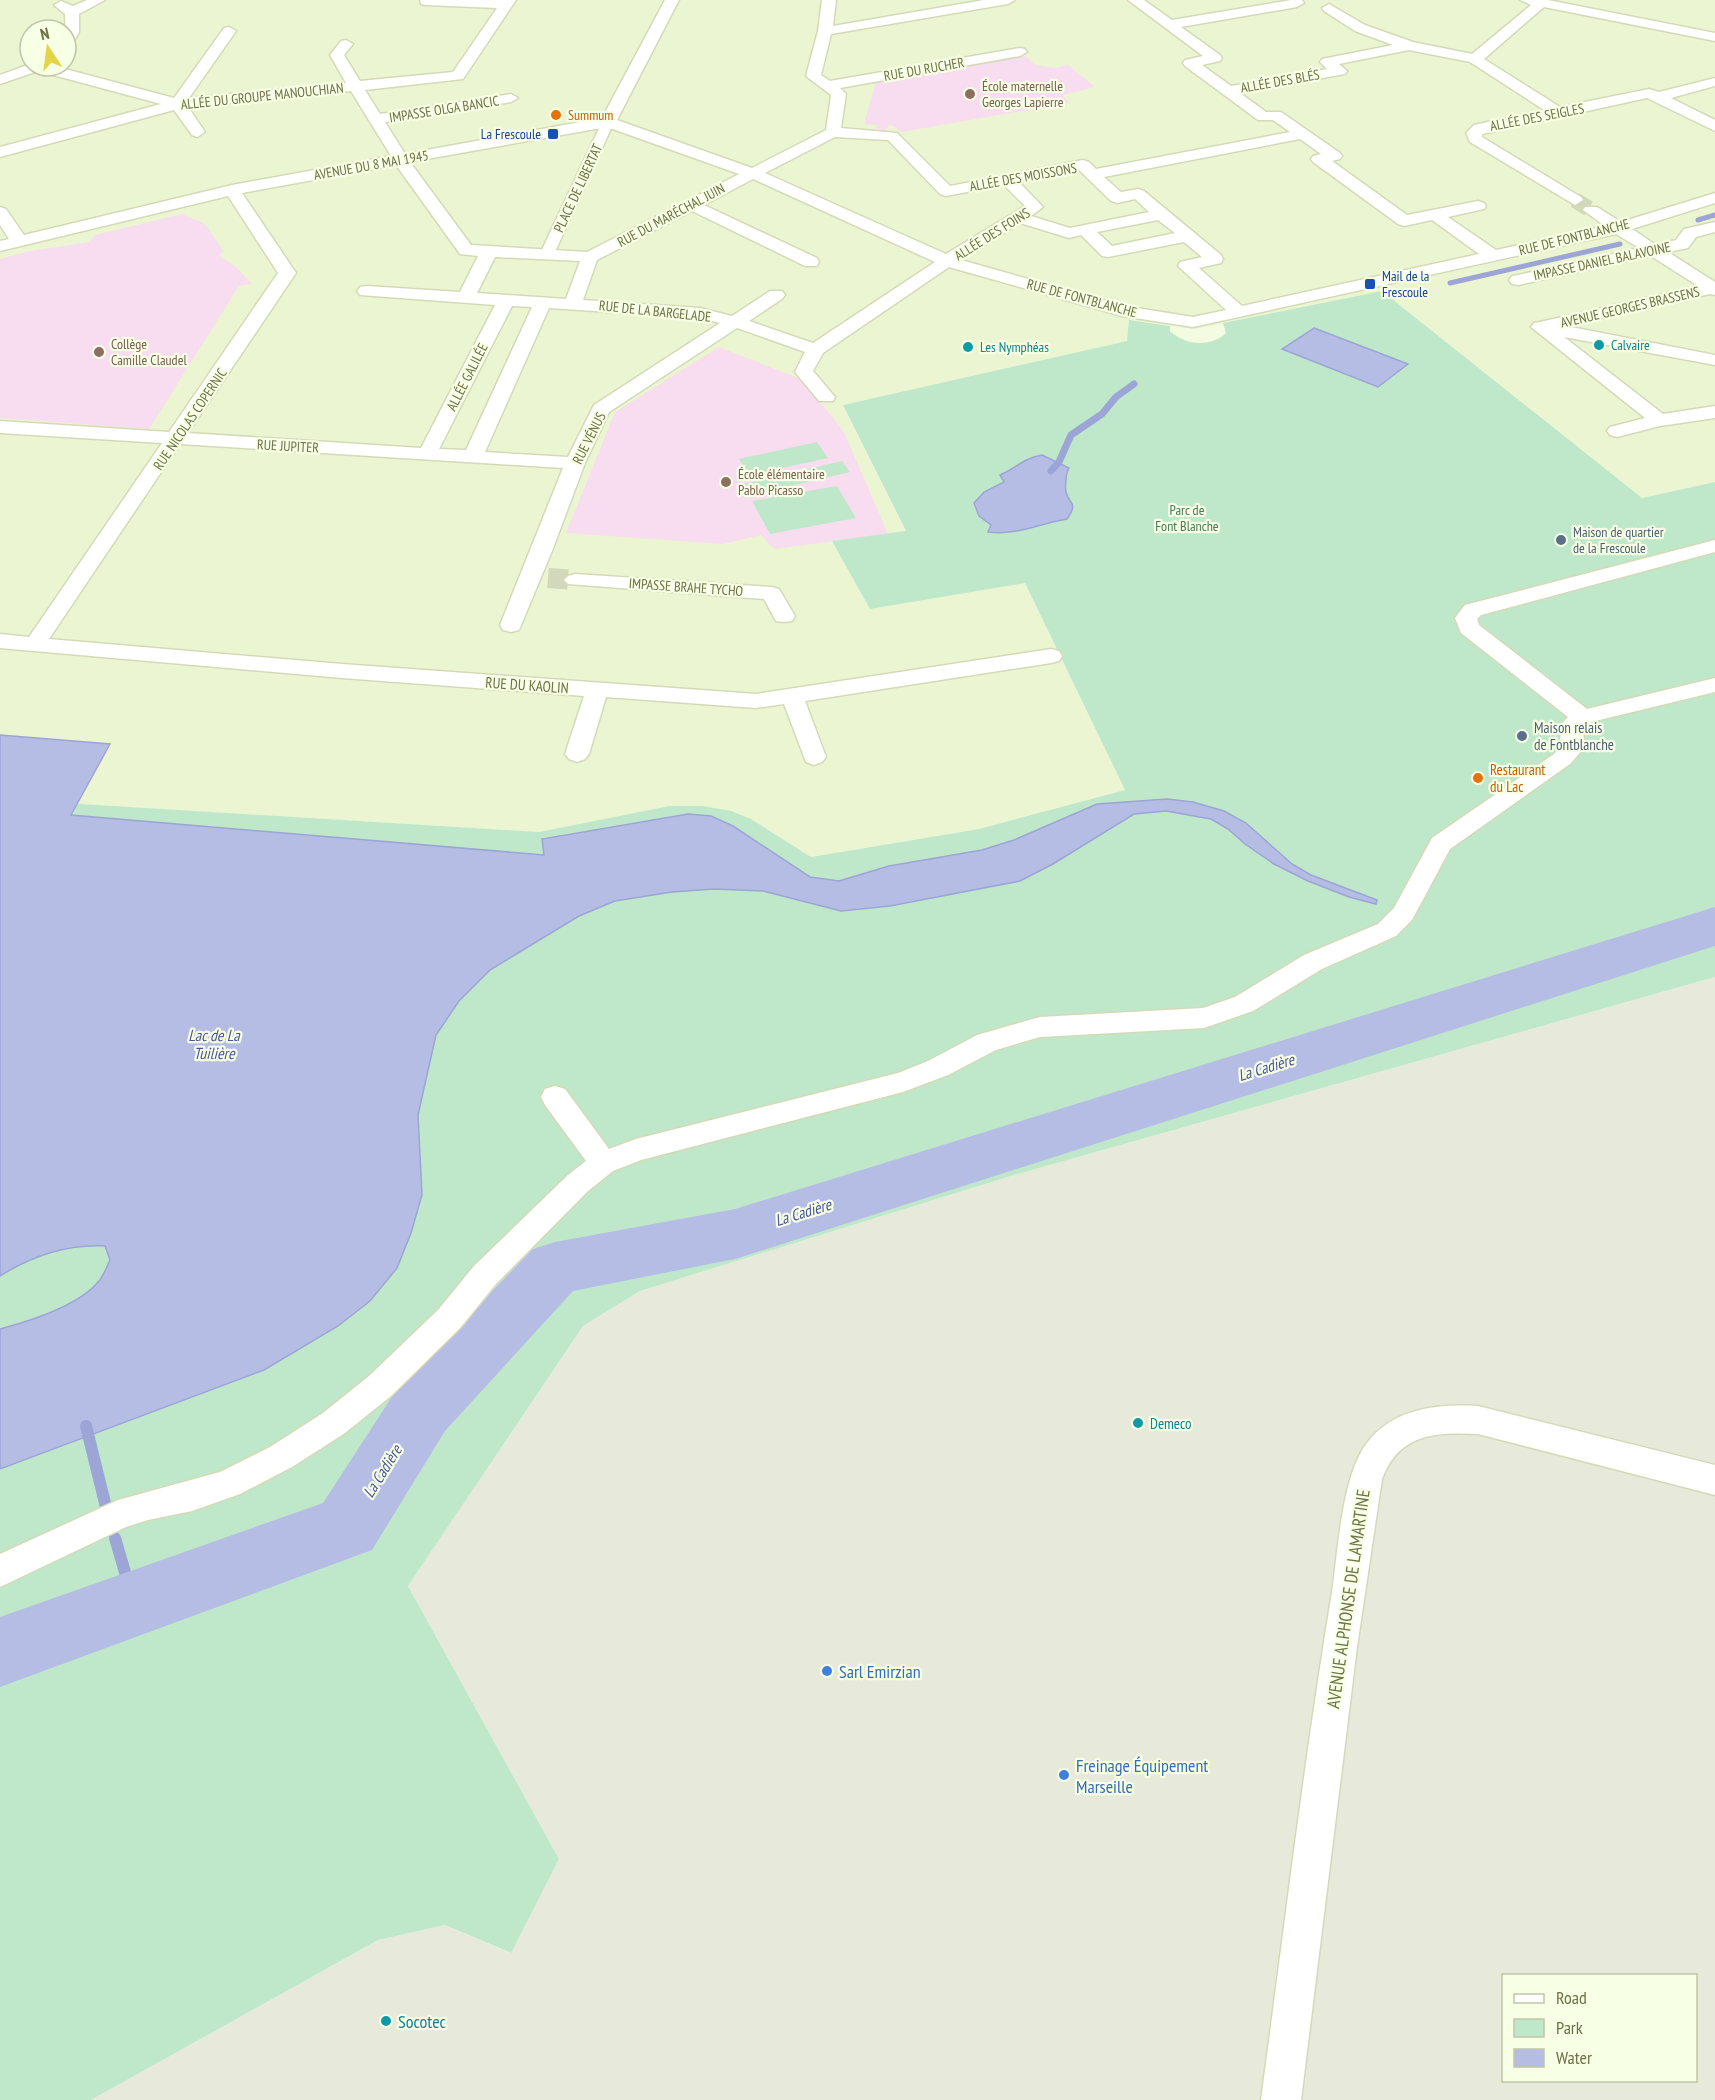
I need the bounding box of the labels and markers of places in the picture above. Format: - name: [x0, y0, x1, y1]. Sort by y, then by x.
- place label: École maternelle Georges Lapierre: [982, 77, 1064, 111]
- marker: École maternelle Georges Lapierre: [963, 87, 977, 101]
- place label: Summum: [568, 106, 614, 124]
- marker: Summum: [549, 108, 563, 122]
- place label: La Frescoule: [481, 125, 541, 143]
- marker: La Frescoule: [546, 127, 560, 141]
- place label: Mail de la Frescoule: [1382, 267, 1429, 301]
- marker: Mail de la Frescoule: [1363, 277, 1377, 291]
- place label: Collège Camille Claudel: [111, 335, 187, 369]
- place label: Calvaire: [1611, 336, 1650, 354]
- place label: Les Nymphéas: [980, 338, 1049, 356]
- marker: Calvaire: [1592, 338, 1606, 352]
- marker: Les Nymphéas: [961, 340, 975, 354]
- marker: Collège Camille Claudel: [92, 345, 106, 359]
- place label: École élémentaire Pablo Picasso: [738, 465, 825, 499]
- marker: École élémentaire Pablo Picasso: [719, 475, 733, 489]
- place label: Maison de quartier de la Frescoule: [1573, 523, 1664, 557]
- marker: Maison de quartier de la Frescoule: [1554, 533, 1568, 547]
- place label: Maison relais de Fontblanche: [1534, 718, 1614, 754]
- marker: Maison relais de Fontblanche: [1515, 729, 1529, 743]
- place label: Restaurant du Lac: [1490, 760, 1545, 796]
- marker: Restaurant du Lac: [1471, 771, 1485, 785]
- place label: Demeco: [1150, 1414, 1191, 1433]
- marker: Demeco: [1131, 1416, 1145, 1430]
- place label: Sarl Emirzian: [839, 1660, 921, 1683]
- marker: Sarl Emirzian: [820, 1664, 834, 1678]
- place label: Freinage Équipement Marseille: [1076, 1754, 1208, 1798]
- marker: Freinage Équipement Marseille: [1057, 1768, 1071, 1782]
- place label: Socotec: [398, 2010, 446, 2033]
- marker: Socotec: [379, 2014, 393, 2028]

